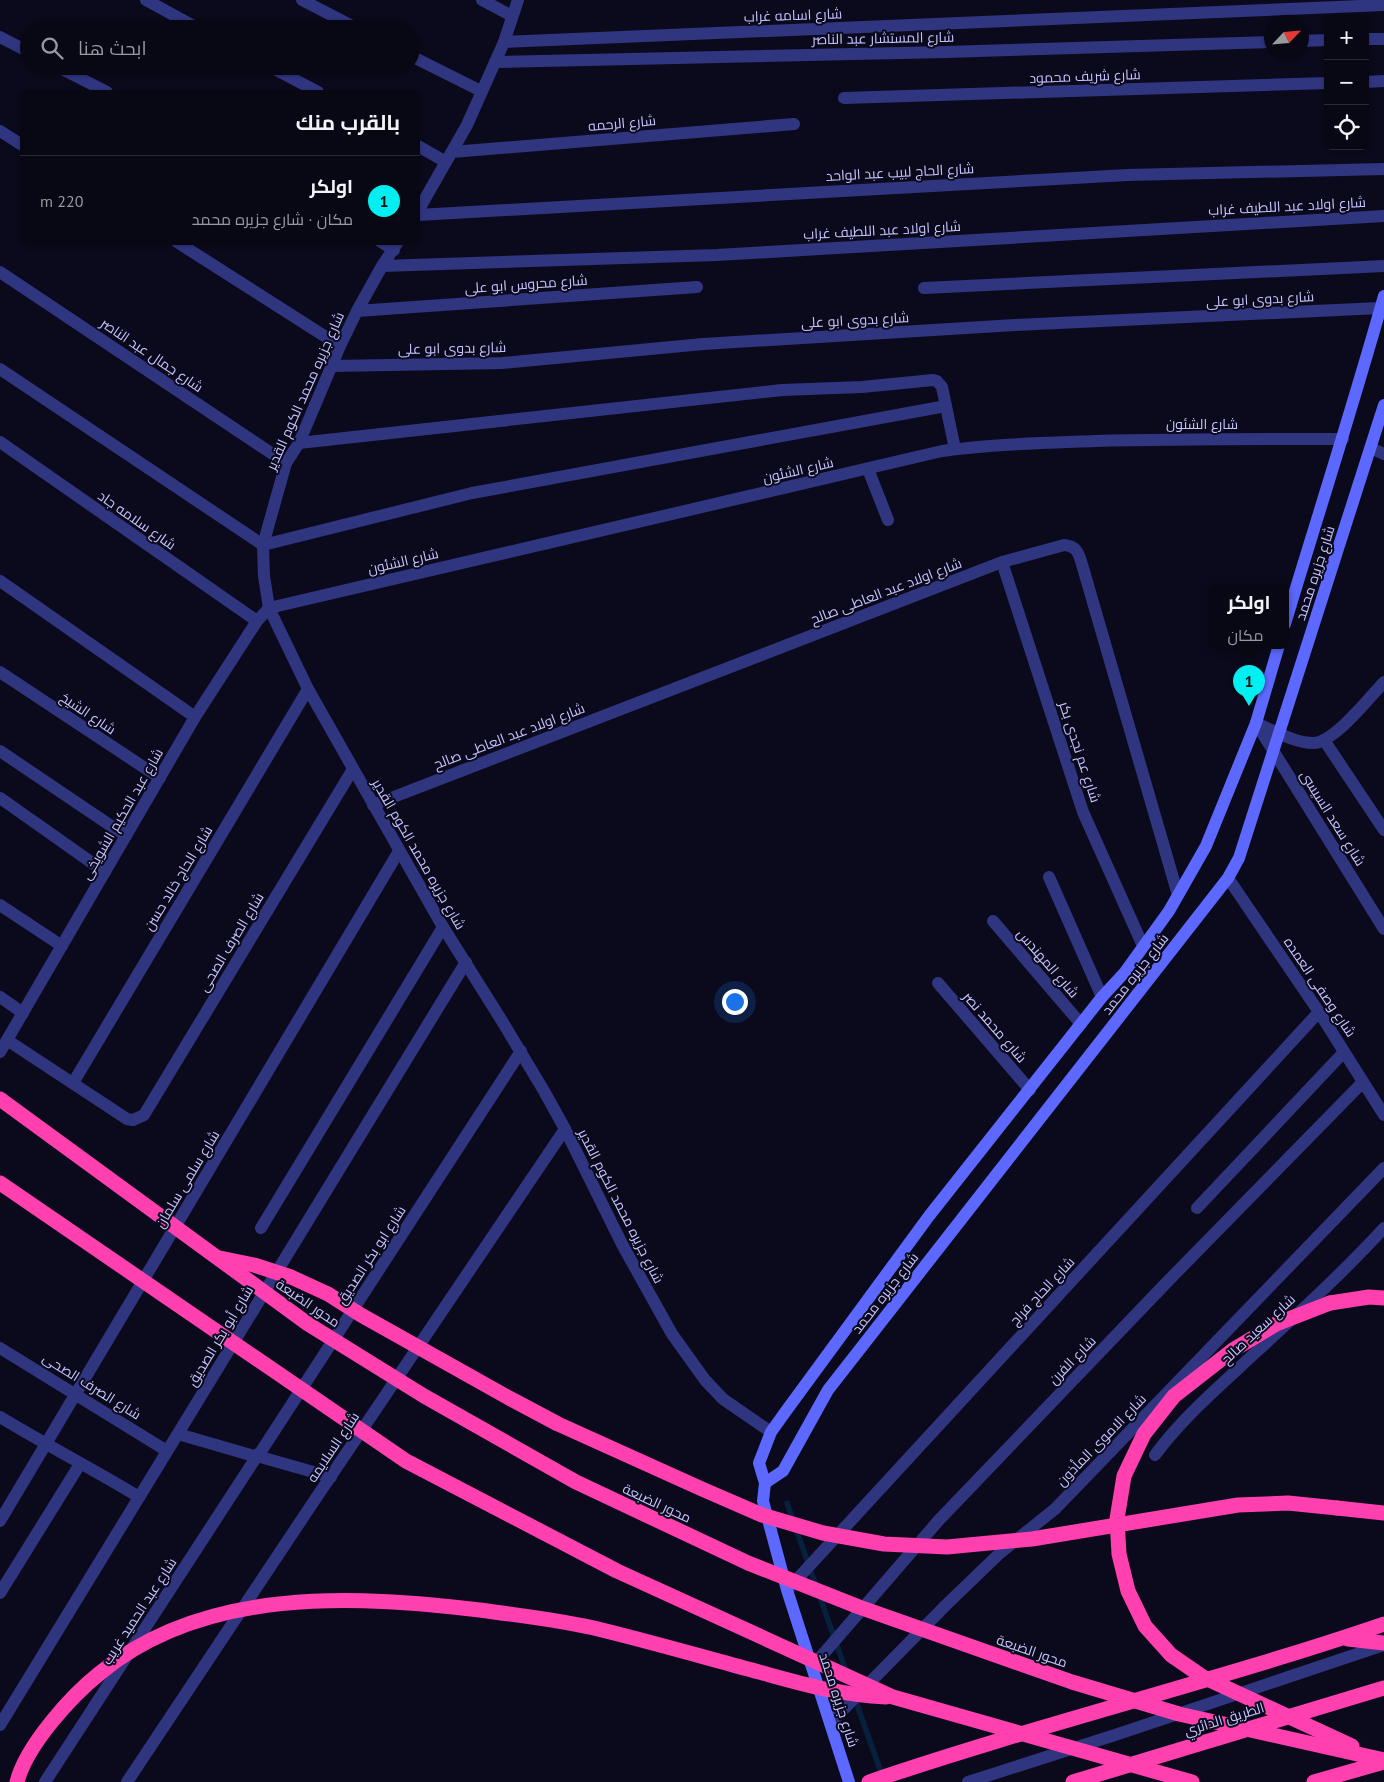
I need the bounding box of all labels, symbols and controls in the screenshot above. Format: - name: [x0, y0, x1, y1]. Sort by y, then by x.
- street label: شارع اسامه غراب: [743, 4, 843, 26]
- north arrow: [1264, 15, 1309, 60]
- map controls: [1324, 15, 1369, 150]
- button: +: [1324, 15, 1369, 60]
- search box: [20, 20, 420, 75]
- street label: شارع المستشار عبد الناصر: [811, 28, 954, 48]
- icon: search: [38, 34, 66, 62]
- text: ابحث هنا: [78, 36, 147, 60]
- button: −: [1324, 60, 1369, 105]
- street label: شارع شريف محمود: [1029, 65, 1141, 87]
- button: locate: [1324, 105, 1369, 150]
- text: بالقرب منك: [296, 109, 400, 136]
- street label: شارع الرحمه: [587, 111, 657, 135]
- street label: شارع الحاج لبيب عبد الواحد: [825, 159, 975, 185]
- text: اولكر: [310, 174, 353, 198]
- text: 220 m: [40, 191, 83, 211]
- text: 1: [379, 191, 389, 211]
- street label: شارع اولاد عبد اللطيف غراب: [1208, 193, 1366, 219]
- text: مكان · شارع جزيره محمد: [192, 209, 353, 229]
- street label: شارع اولاد عبد اللطيف غراب: [803, 217, 961, 243]
- street label: شارع محروس ابو على: [464, 271, 588, 297]
- street label: شارع بدوى ابو على: [1205, 287, 1315, 311]
- street label: شارع بدوى ابو على: [800, 308, 910, 332]
- street label: شارع جزيره محمد الكوم القدير: [262, 309, 349, 474]
- street label: شارع جمال عبد الناصر: [96, 313, 207, 396]
- street label: شارع بدوى ابو على: [398, 338, 506, 358]
- street label: شارع الشئون: [1166, 415, 1238, 433]
- street label: شارع الشئون: [761, 453, 835, 487]
- street label: شارع سلامه جاد: [94, 486, 180, 554]
- street label: شارع جزيره محمد: [1291, 524, 1339, 622]
- street label: شارع الشئون: [366, 544, 440, 578]
- street label: شارع اولاد عبد العاطى صالح: [808, 554, 964, 628]
- popup: [1209, 584, 1289, 649]
- text: اولكر: [1227, 590, 1271, 614]
- text: مكان: [1227, 625, 1264, 645]
- pin: 1: [1233, 665, 1265, 706]
- street label: شارع الشيخ: [57, 688, 119, 738]
- street label: شارع عم نجدى بكر: [1054, 698, 1105, 805]
- street label: شارع اولاد عبد العاطى صالح: [431, 699, 587, 773]
- street label: شارع عبد الحكيم الشويخى: [77, 745, 168, 884]
- street label: شارع سعد السيسى: [1296, 767, 1370, 869]
- street label: شارع جزيره محمد الكوم القدير: [367, 774, 470, 933]
- street label: شارع الحاج خالد حسن: [140, 822, 216, 934]
- street label: شارع الصرف الصحى: [194, 889, 268, 995]
- street label: شارع المهندس: [1013, 925, 1083, 1001]
- street label: شارع جزيره محمد: [1098, 930, 1172, 1018]
- street label: شارع وصفى العمده: [1280, 934, 1360, 1040]
- street label: شارع محمد نصر: [959, 987, 1031, 1066]
- your location: [722, 989, 748, 1015]
- street label: شارع جزيره محمد الكوم القدير: [573, 1125, 668, 1287]
- street label: شارع سلمى سلمان: [151, 1127, 223, 1231]
- street label: شارع ابو بكر الصديق: [332, 1202, 410, 1308]
- street label: شارع جزيره محمد: [848, 1249, 922, 1337]
- street label: شارع الحاج فراج: [1006, 1253, 1078, 1329]
- street label: محور الضبعة: [272, 1275, 344, 1331]
- street label: شارع أبو بكر الصديق: [183, 1282, 257, 1390]
- street label: شارع سعيد صالح: [1217, 1290, 1299, 1368]
- street label: شارع الفرن: [1044, 1332, 1100, 1388]
- street label: شارع الصرف الصحى: [39, 1349, 145, 1423]
- street label: شارع الاموى المأذون: [1052, 1390, 1150, 1490]
- street label: شارع السلايمه: [303, 1408, 363, 1486]
- street label: محور الضبعة: [620, 1479, 694, 1527]
- street label: شارع عبد الحميد غريب: [98, 1554, 180, 1668]
- street label: محور الضبعة: [994, 1631, 1070, 1671]
- street label: شارع جزيره محمد: [815, 1651, 863, 1749]
- street label: الطريق الدائري: [1182, 1698, 1267, 1743]

